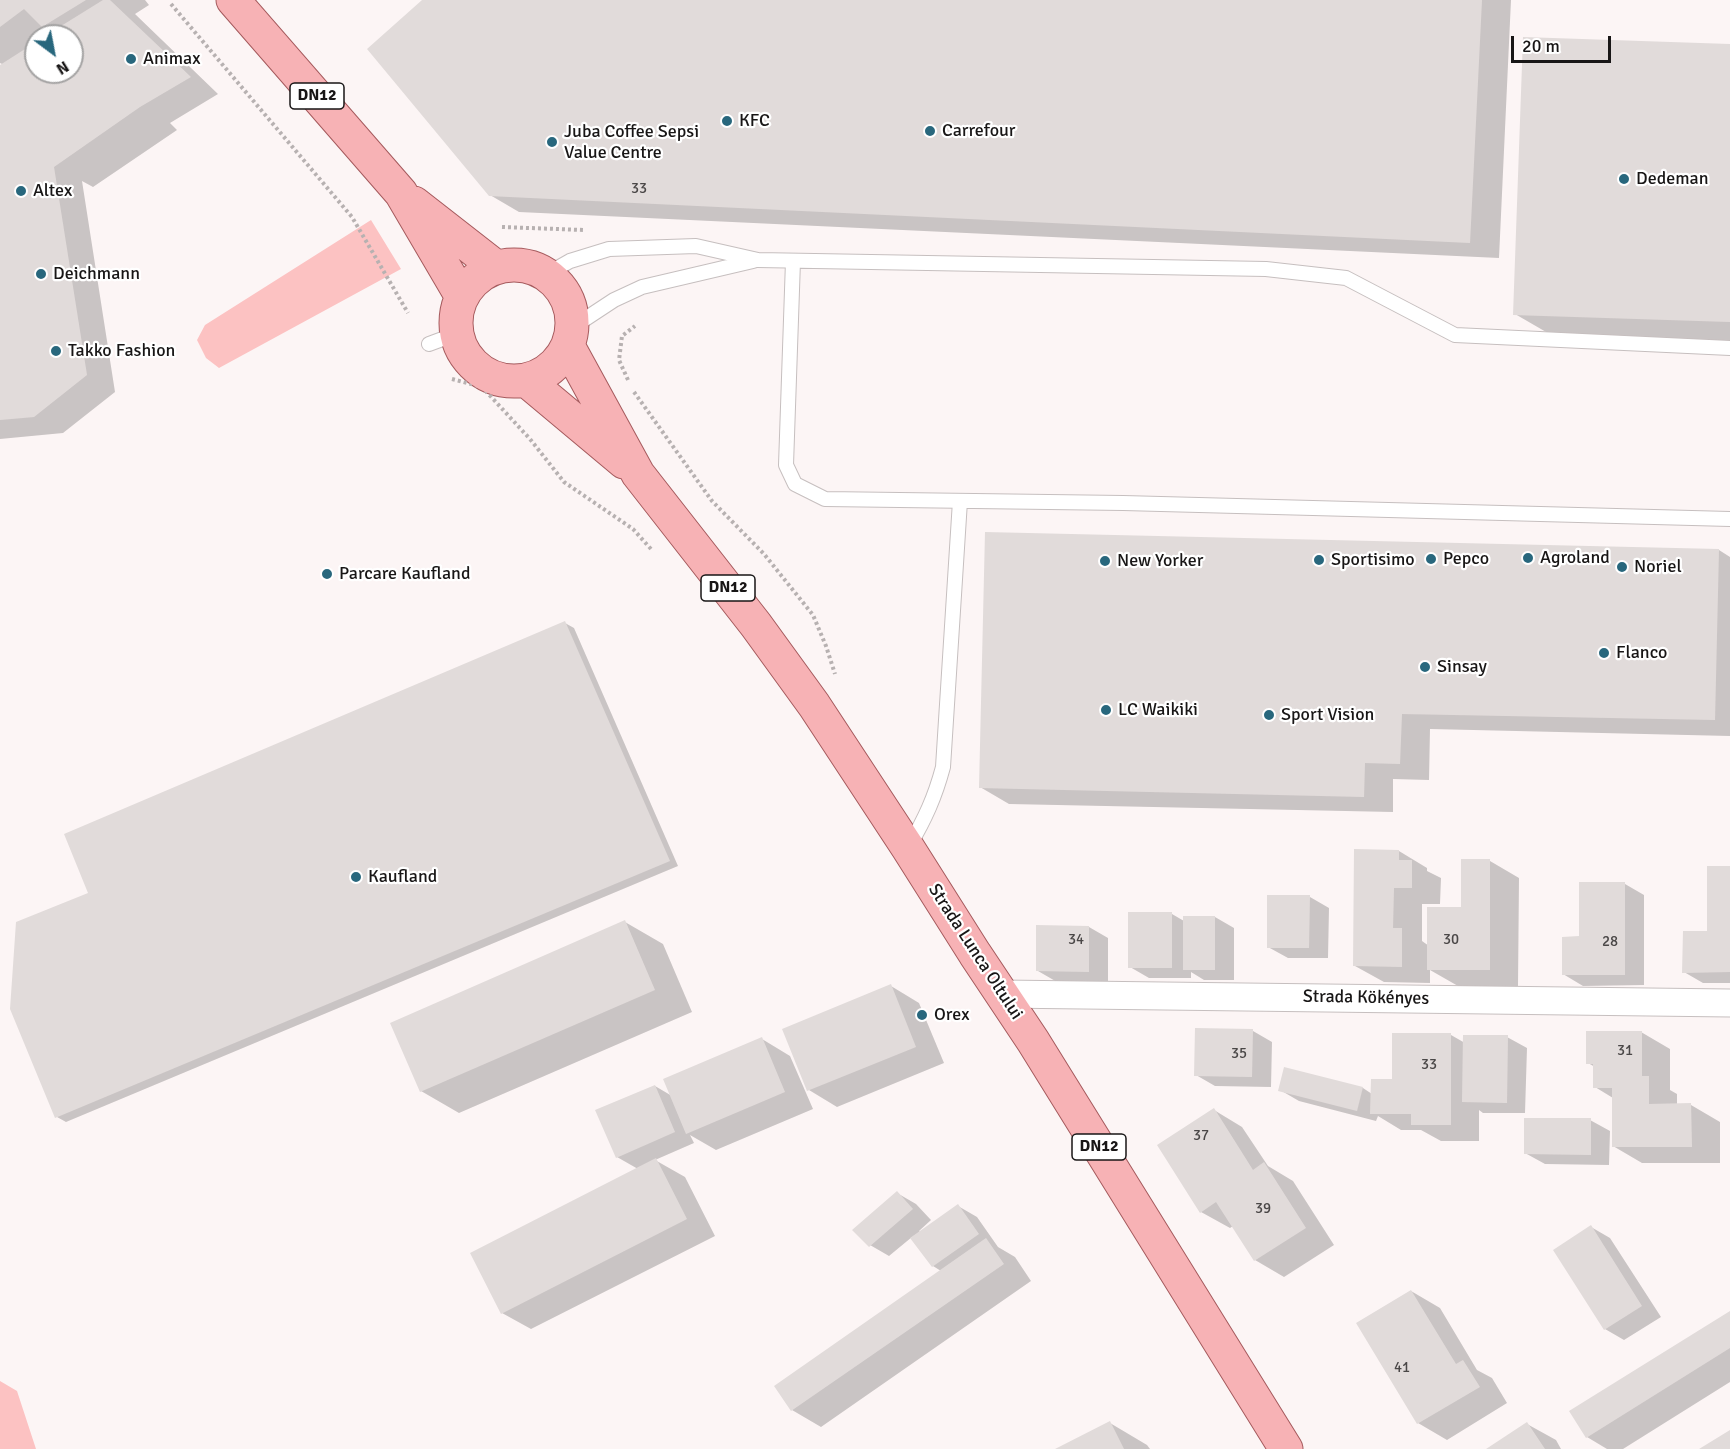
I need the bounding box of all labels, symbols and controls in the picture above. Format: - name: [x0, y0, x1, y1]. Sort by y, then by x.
- north arrow: [24, 24, 84, 84]
- scale bar: [1514, 24, 1614, 62]
- text: 20 m: [1522, 35, 1560, 57]
- place label: Animax: [143, 48, 200, 70]
- marker: Animax: [124, 52, 138, 66]
- text: N: [52, 56, 73, 79]
- road number: DN12: [290, 83, 344, 109]
- place label: KFC: [739, 110, 770, 132]
- marker: KFC: [720, 114, 734, 128]
- place label: Carrefour: [942, 120, 1015, 142]
- place label: Juba Coffee Sepsi Value Centre: [564, 121, 699, 164]
- marker: Carrefour: [923, 124, 937, 138]
- marker: Juba Coffee Sepsi Value Centre: [545, 135, 559, 149]
- place label: Dedeman: [1636, 168, 1709, 190]
- marker: Dedeman: [1617, 172, 1631, 186]
- place label: Altex: [33, 180, 72, 202]
- house number: 33: [631, 180, 647, 198]
- marker: Altex: [14, 184, 28, 198]
- place label: Deichmann: [53, 263, 140, 285]
- marker: Deichmann: [34, 267, 48, 281]
- place label: Takko Fashion: [68, 340, 175, 362]
- marker: Takko Fashion: [49, 344, 63, 358]
- place label: Agroland: [1540, 547, 1610, 569]
- place label: Pepco: [1443, 548, 1489, 570]
- place label: Sportisimo: [1331, 549, 1415, 571]
- place label: New Yorker: [1117, 550, 1203, 572]
- marker: Agroland: [1521, 551, 1535, 565]
- marker: Pepco: [1424, 552, 1438, 566]
- marker: Sportisimo: [1312, 553, 1326, 567]
- marker: New Yorker: [1098, 554, 1112, 568]
- place label: Noriel: [1634, 556, 1682, 578]
- marker: Noriel: [1615, 560, 1629, 574]
- place label: Parcare Kaufland: [339, 563, 470, 585]
- marker: Parcare Kaufland: [320, 567, 334, 581]
- road number: DN12: [701, 575, 755, 601]
- place label: Flanco: [1616, 642, 1667, 664]
- marker: Flanco: [1597, 646, 1611, 660]
- place label: Sinsay: [1437, 656, 1487, 678]
- marker: Sinsay: [1418, 660, 1432, 674]
- place label: LC Waikiki: [1118, 699, 1198, 721]
- marker: LC Waikiki: [1099, 703, 1113, 717]
- place label: Sport Vision: [1281, 704, 1374, 726]
- marker: Sport Vision: [1262, 708, 1276, 722]
- place label: Kaufland: [368, 866, 437, 888]
- marker: Kaufland: [349, 870, 363, 884]
- street label: Strada Lunca Oltului: [923, 880, 1027, 1024]
- house number: 34: [1068, 931, 1084, 949]
- house number: 30: [1443, 931, 1459, 949]
- house number: 28: [1602, 933, 1618, 951]
- street label: Strada Kökényes: [1303, 986, 1429, 1010]
- place label: Orex: [934, 1004, 969, 1026]
- marker: Orex: [915, 1008, 929, 1022]
- house number: 31: [1617, 1042, 1633, 1060]
- house number: 35: [1231, 1045, 1247, 1063]
- house number: 33: [1421, 1056, 1437, 1074]
- house number: 37: [1193, 1127, 1209, 1145]
- road number: DN12: [1072, 1134, 1126, 1160]
- house number: 39: [1255, 1200, 1271, 1218]
- house number: 41: [1394, 1359, 1410, 1377]

